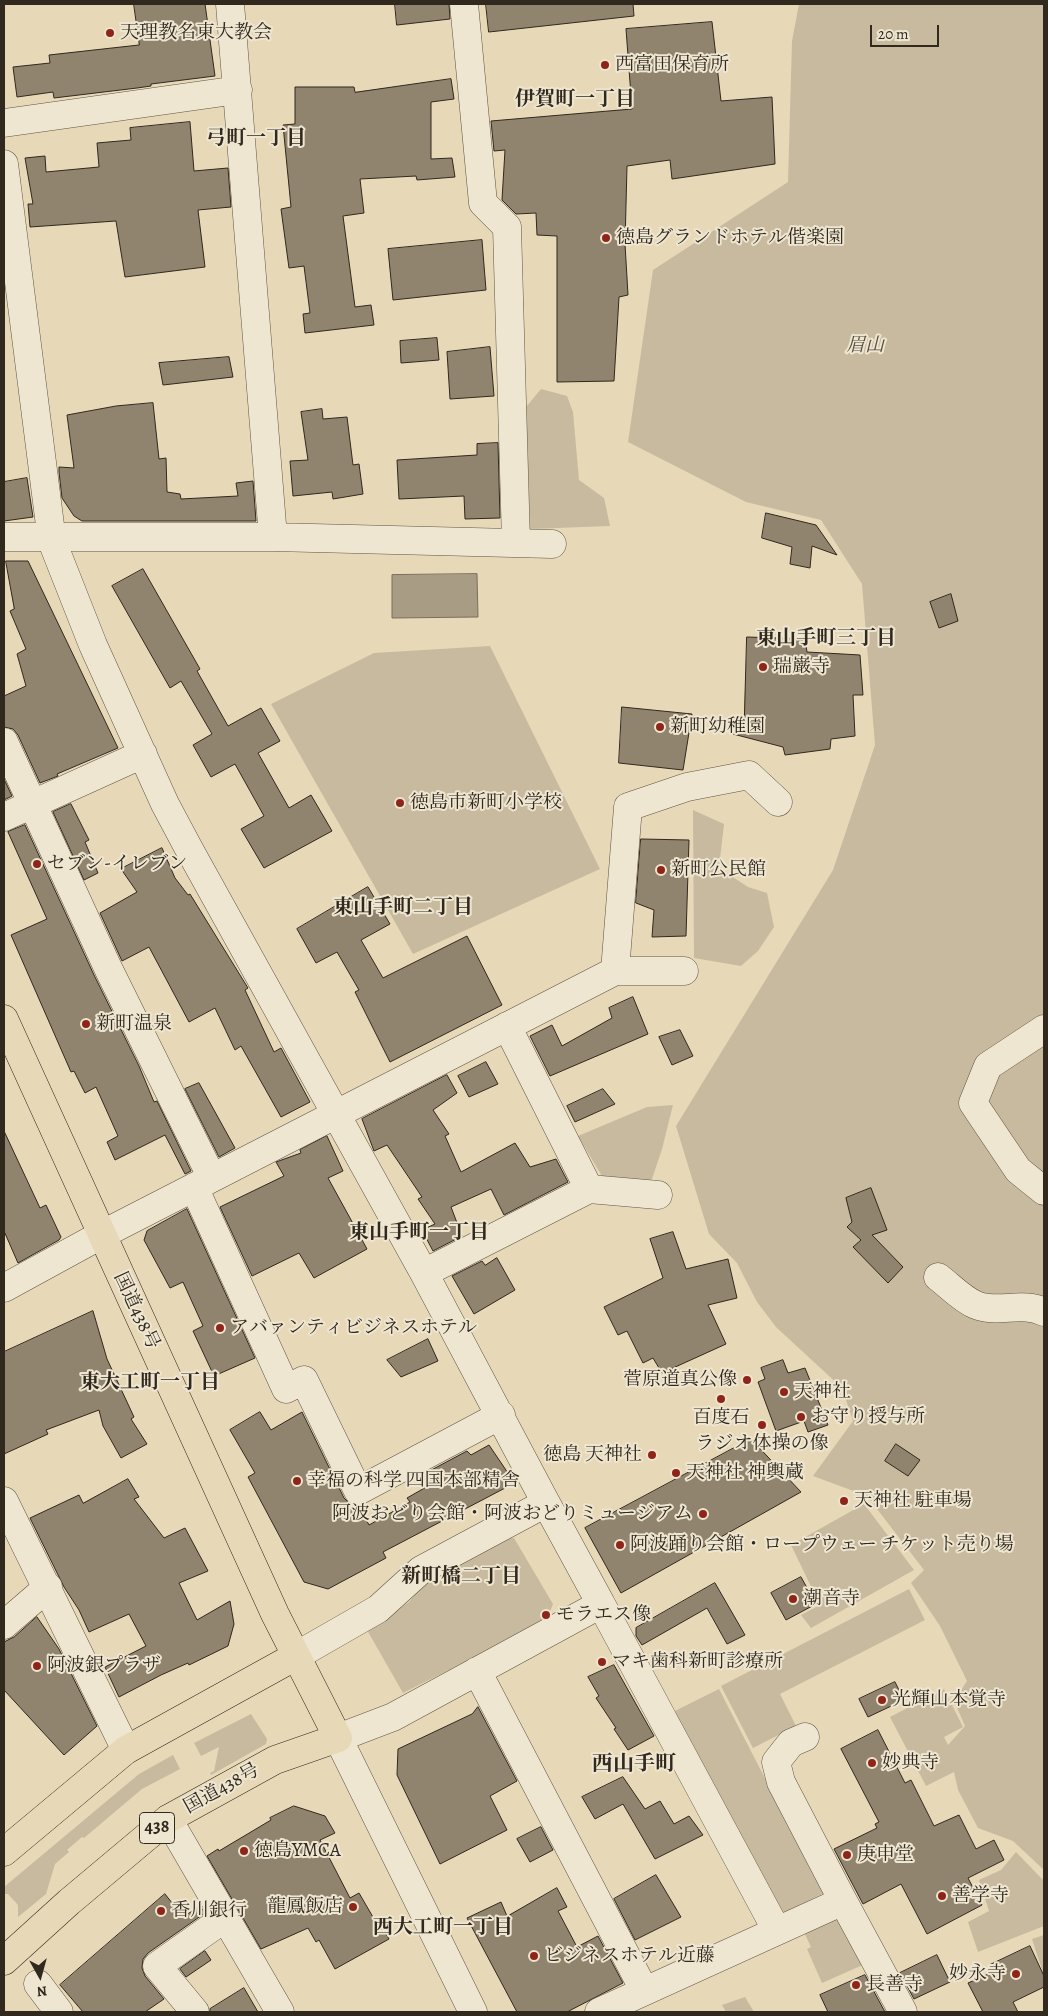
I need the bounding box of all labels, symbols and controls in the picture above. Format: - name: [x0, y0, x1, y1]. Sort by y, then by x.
- scale bar: [873, 15, 942, 47]
- place label: 天理教名東大教会: [120, 22, 272, 44]
- text: 20 m: [878, 24, 909, 44]
- marker: 天理教名東大教会: [104, 27, 116, 39]
- place label: 西富田保育所: [615, 54, 729, 76]
- marker: 西富田保育所: [599, 59, 611, 71]
- district label: 伊賀町一丁目: [515, 88, 635, 112]
- district label: 弓町一丁目: [206, 127, 306, 151]
- place label: 徳島グランドホテル偕楽園: [616, 227, 844, 249]
- marker: 徳島グランドホテル偕楽園: [600, 232, 612, 244]
- park label: 眉山: [846, 335, 884, 357]
- district label: 東山手町三丁目: [756, 627, 896, 651]
- place label: 瑞巌寺: [773, 656, 830, 678]
- marker: 瑞巌寺: [757, 661, 769, 673]
- place label: 新町幼稚園: [670, 716, 765, 738]
- marker: 新町幼稚園: [654, 721, 666, 733]
- place label: 徳島市新町小学校: [410, 792, 562, 814]
- marker: 徳島市新町小学校: [394, 797, 406, 809]
- place label: セブン-イレブン: [47, 853, 187, 875]
- marker: セブン-イレブン: [31, 858, 43, 870]
- place label: 新町公民館: [671, 859, 766, 881]
- marker: 新町公民館: [655, 864, 667, 876]
- district label: 東山手町二丁目: [333, 896, 473, 920]
- place label: 新町温泉: [96, 1013, 172, 1035]
- marker: 新町温泉: [80, 1018, 92, 1030]
- district label: 東山手町一丁目: [349, 1221, 489, 1245]
- street label: 国道438号: [108, 1269, 164, 1353]
- place label: アバァンティビジネスホテル: [230, 1317, 477, 1339]
- marker: アバァンティビジネスホテル: [214, 1322, 226, 1334]
- place label: 菅原道真公像: [623, 1369, 737, 1391]
- district label: 東大工町一丁目: [80, 1371, 220, 1395]
- marker: 菅原道真公像: [741, 1374, 753, 1386]
- place label: 天神社: [794, 1381, 851, 1403]
- marker: 天神社: [778, 1386, 790, 1398]
- marker: 百度石: [715, 1393, 727, 1405]
- place label: お守り授与所: [811, 1406, 925, 1428]
- place label: 百度石: [693, 1407, 749, 1429]
- marker: お守り授与所: [795, 1411, 807, 1423]
- marker: ラジオ体操の像: [756, 1419, 768, 1431]
- place label: ラジオ体操の像: [696, 1433, 828, 1455]
- place label: 徳島 天神社: [543, 1444, 642, 1466]
- marker: 徳島 天神社: [646, 1449, 658, 1461]
- place label: 天神社 神輿蔵: [686, 1462, 804, 1484]
- marker: 天神社 神輿蔵: [670, 1467, 682, 1479]
- place label: 幸福の科学 四国本部精舎: [307, 1470, 520, 1492]
- marker: 幸福の科学 四国本部精舎: [291, 1475, 303, 1487]
- place label: 天神社 駐車場: [854, 1490, 972, 1512]
- marker: 天神社 駐車場: [838, 1495, 850, 1507]
- place label: 阿波おどり会館・阿波おどりミュージアム: [332, 1503, 693, 1525]
- marker: 阿波おどり会館・阿波おどりミュージアム: [697, 1508, 709, 1520]
- place label: 阿波踊り会館・ロープウェー チケット売り場: [630, 1534, 1014, 1556]
- marker: 阿波踊り会館・ロープウェー チケット売り場: [614, 1539, 626, 1551]
- district label: 新町橋二丁目: [401, 1565, 521, 1589]
- place label: 潮音寺: [803, 1588, 860, 1610]
- marker: 潮音寺: [787, 1593, 799, 1605]
- place label: モラエス像: [556, 1604, 651, 1626]
- marker: モラエス像: [540, 1609, 552, 1621]
- place label: マキ歯科新町診療所: [612, 1651, 783, 1673]
- place label: 阿波銀プラザ: [47, 1655, 161, 1677]
- marker: マキ歯科新町診療所: [596, 1656, 608, 1668]
- marker: 阿波銀プラザ: [31, 1660, 43, 1672]
- place label: 光輝山本覚寺: [892, 1689, 1006, 1711]
- marker: 光輝山本覚寺: [876, 1694, 888, 1706]
- district label: 西山手町: [592, 1752, 676, 1778]
- place label: 妙典寺: [882, 1752, 939, 1774]
- marker: 妙典寺: [866, 1757, 878, 1769]
- street label: 国道438号: [180, 1759, 264, 1819]
- road number: 438: [140, 1812, 174, 1844]
- place label: 徳島YMCA: [254, 1840, 341, 1862]
- place label: 庚申堂: [857, 1844, 914, 1866]
- marker: 徳島YMCA: [238, 1845, 250, 1857]
- marker: 庚申堂: [841, 1849, 853, 1861]
- place label: 善学寺: [952, 1885, 1009, 1907]
- marker: 善学寺: [936, 1890, 948, 1902]
- place label: 龍鳳飯店: [267, 1896, 343, 1918]
- place label: 香川銀行: [171, 1900, 247, 1922]
- marker: 龍鳳飯店: [347, 1901, 359, 1913]
- marker: 香川銀行: [155, 1905, 167, 1917]
- district label: 西大工町一丁目: [373, 1916, 513, 1940]
- place label: ビジネスホテル近藤: [544, 1945, 715, 1967]
- marker: ビジネスホテル近藤: [528, 1950, 540, 1962]
- north arrow: [15, 1951, 65, 2001]
- place label: 妙永寺: [949, 1963, 1006, 1985]
- marker: 妙永寺: [1010, 1968, 1022, 1980]
- place label: 長善寺: [866, 1974, 923, 1996]
- marker: 長善寺: [850, 1979, 862, 1991]
- text: N: [36, 1981, 48, 2001]

